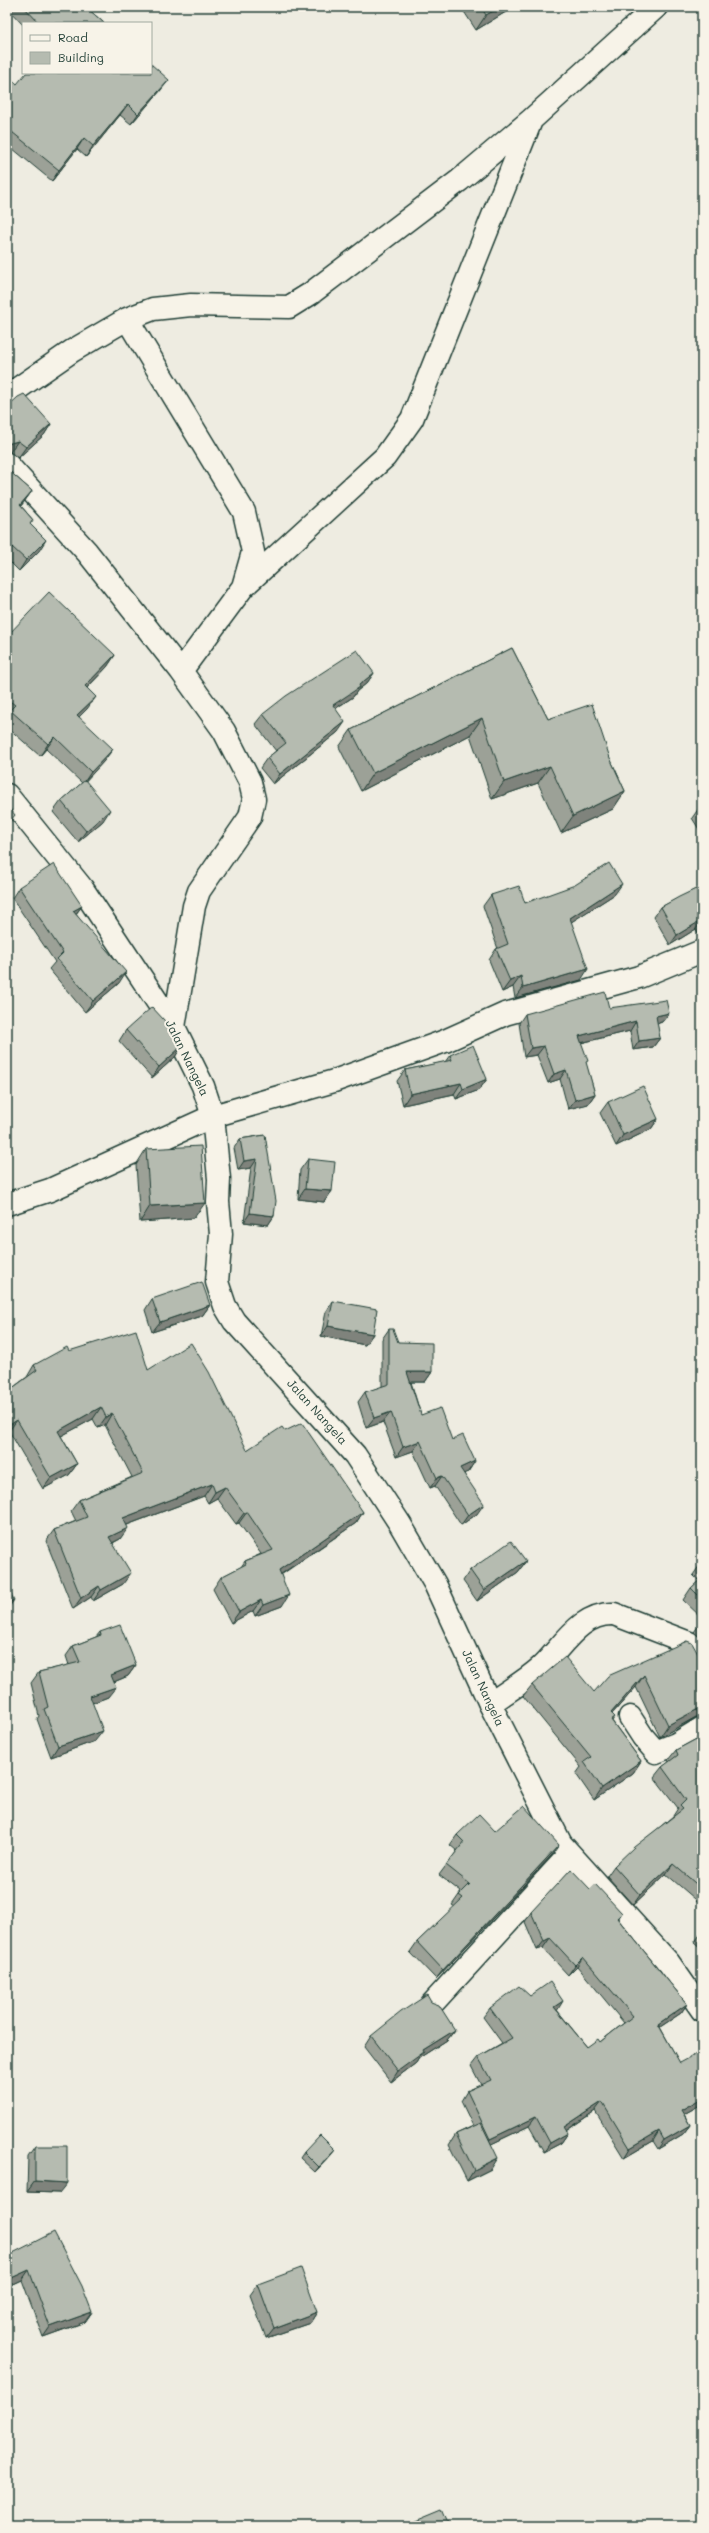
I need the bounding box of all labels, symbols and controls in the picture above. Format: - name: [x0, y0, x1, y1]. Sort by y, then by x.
- legend: [22, 22, 152, 74]
- text: Road: [58, 29, 88, 45]
- text: Building: [58, 49, 104, 65]
- street label: Jalan Nangela: [163, 1017, 213, 1098]
- street label: Jalan Nangela: [284, 1375, 351, 1447]
- street label: Jalan Nangela: [459, 1647, 509, 1729]

